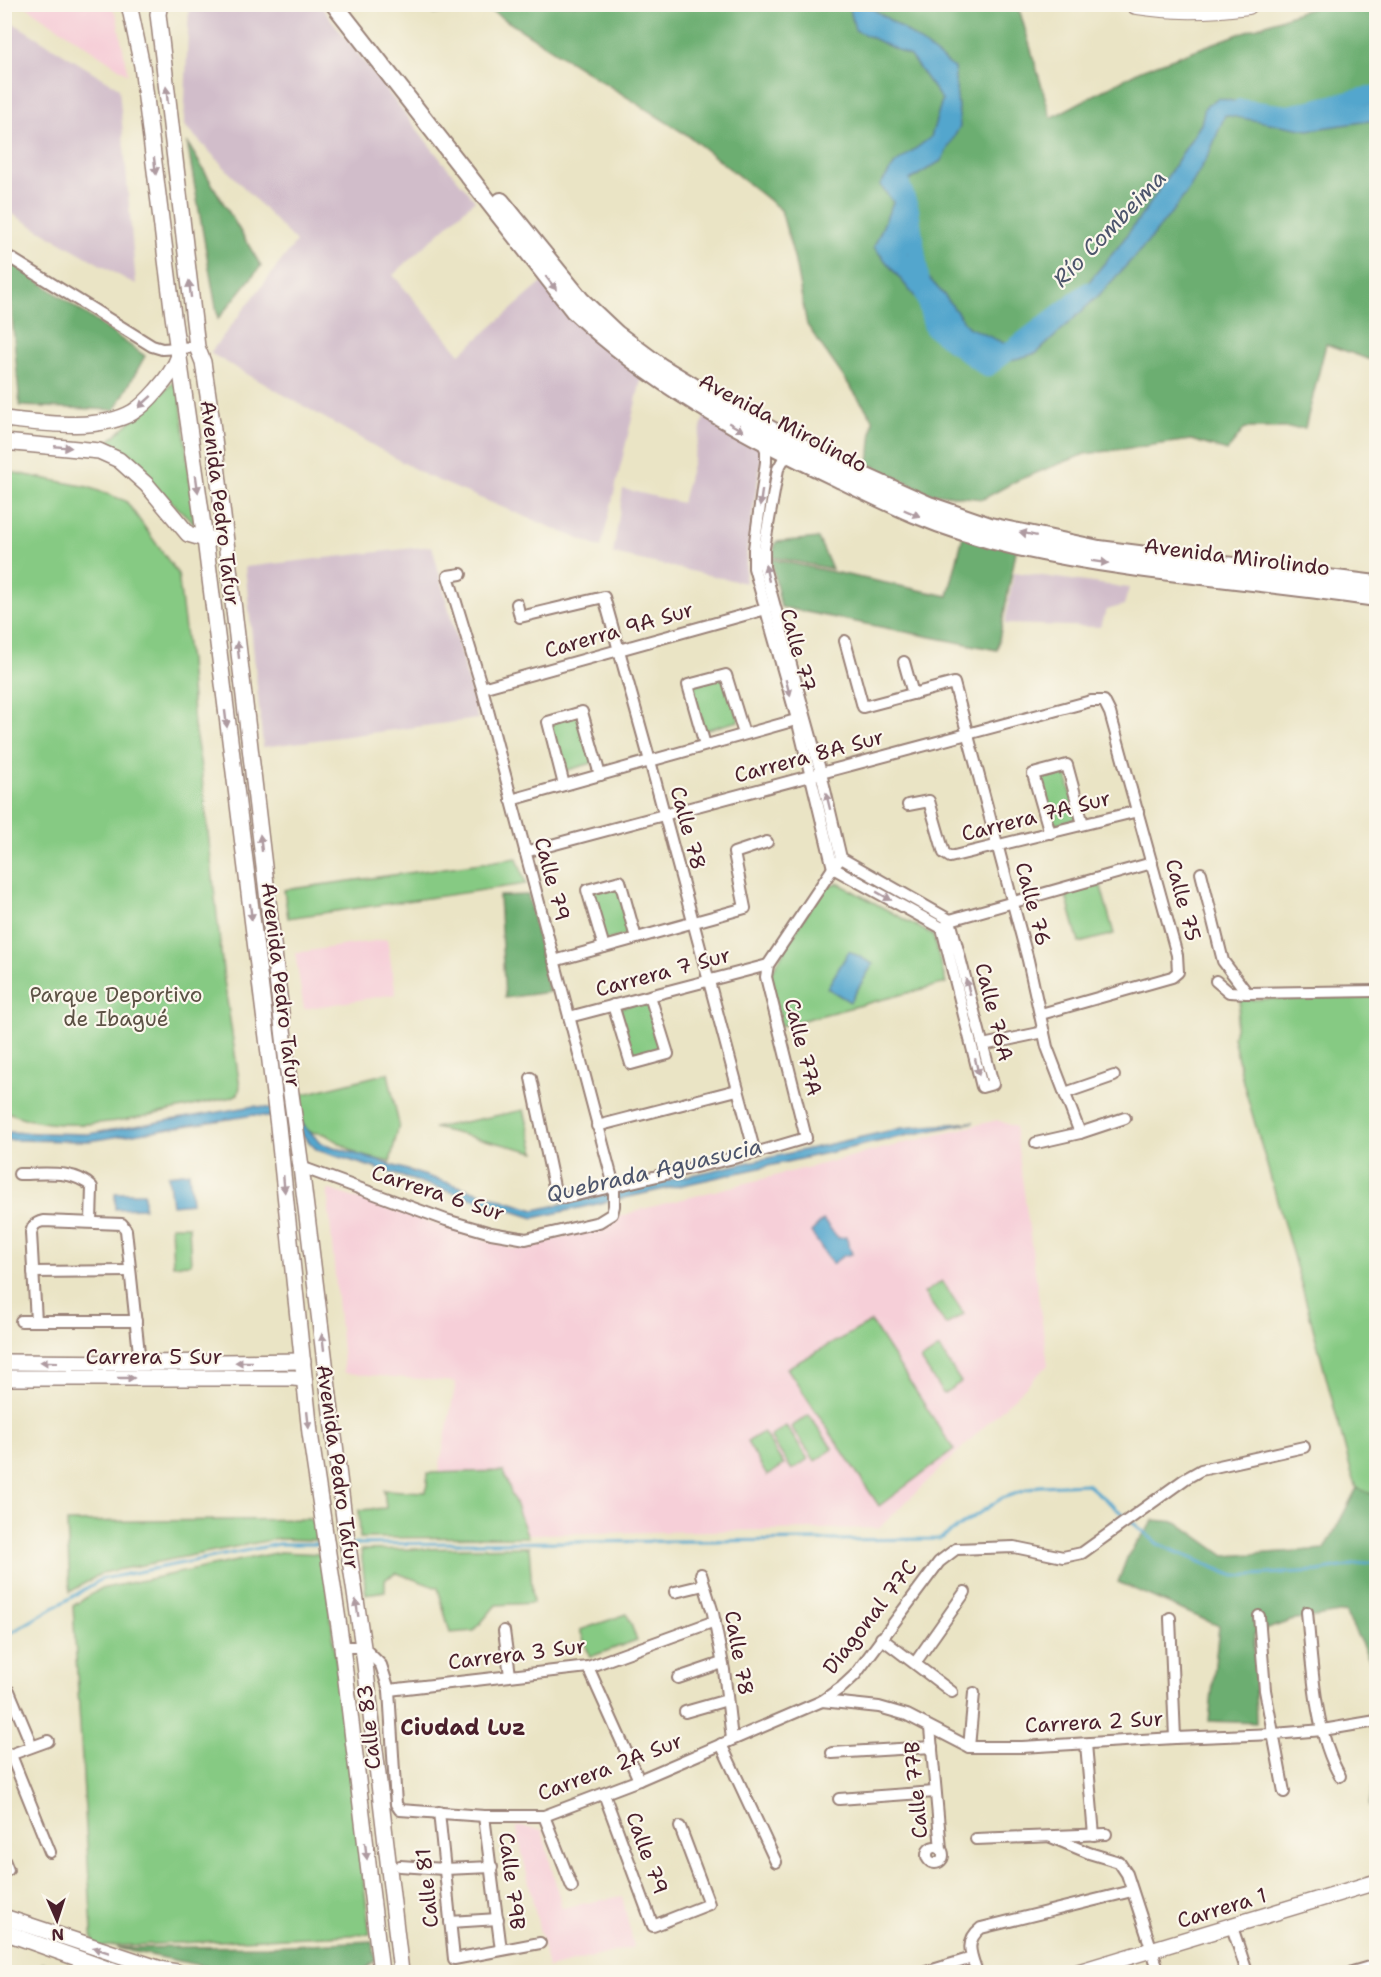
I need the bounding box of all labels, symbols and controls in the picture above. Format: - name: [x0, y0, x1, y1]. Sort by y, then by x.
- one-way arrow: [162, 85, 172, 104]
- one-way arrow: [150, 156, 159, 175]
- water label: Río Combeima: [1046, 164, 1173, 293]
- one-way arrow: [544, 275, 556, 290]
- one-way arrow: [186, 279, 195, 298]
- street label: Avenida Mirolindo: [694, 367, 872, 479]
- one-way arrow: [137, 395, 152, 409]
- street label: Avenida Pedro Tafur: [194, 399, 246, 607]
- one-way arrow: [728, 422, 745, 432]
- one-way arrow: [53, 442, 72, 452]
- one-way arrow: [193, 474, 202, 493]
- one-way arrow: [756, 489, 765, 508]
- one-way arrow: [903, 508, 921, 518]
- one-way arrow: [1018, 529, 1037, 538]
- street label: Avenida Mirolindo: [1142, 532, 1332, 582]
- one-way arrow: [1090, 558, 1109, 567]
- one-way arrow: [761, 564, 771, 582]
- street label: Carerra 9A Sur: [541, 595, 697, 665]
- street label: Calle 77: [773, 605, 823, 695]
- one-way arrow: [234, 640, 243, 659]
- one-way arrow: [784, 679, 793, 697]
- one-way arrow: [221, 709, 231, 728]
- street label: Carrera 8A Sur: [731, 723, 887, 789]
- street label: Calle 78: [663, 783, 713, 873]
- street label: Carrera 7A Sur: [958, 784, 1114, 848]
- one-way arrow: [823, 792, 833, 811]
- one-way arrow: [256, 834, 266, 853]
- street label: Calle 79: [527, 834, 577, 924]
- street label: Calle 75: [1159, 856, 1207, 944]
- street label: Calle 76: [1008, 859, 1058, 949]
- street label: Avenida Pedro Tafur: [255, 881, 307, 1089]
- one-way arrow: [876, 891, 893, 901]
- one-way arrow: [246, 903, 255, 922]
- street label: Carrera 7 Sur: [592, 941, 734, 1003]
- street label: Calle 76A: [968, 960, 1020, 1064]
- one-way arrow: [963, 978, 972, 996]
- park label: Parque Deportivo de Ibagué: [29, 981, 203, 1033]
- street label: Calle 77A: [777, 995, 829, 1099]
- one-way arrow: [972, 1057, 982, 1076]
- water label: Quebrada Aguasucia: [543, 1132, 765, 1209]
- street label: Carrera 6 Sur: [368, 1158, 508, 1228]
- one-way arrow: [279, 1175, 289, 1194]
- one-way arrow: [318, 1333, 328, 1352]
- street label: Carrera 5 Sur: [86, 1343, 222, 1371]
- one-way arrow: [235, 1357, 254, 1367]
- one-way arrow: [40, 1358, 59, 1367]
- street label: Avenida Pedro Tafur: [310, 1363, 366, 1571]
- one-way arrow: [116, 1373, 135, 1383]
- one-way arrow: [303, 1410, 313, 1429]
- street label: Diagonal 77C: [816, 1554, 924, 1680]
- one-way arrow: [352, 1598, 361, 1617]
- street label: Calle 78: [718, 1608, 760, 1698]
- street label: Carrera 3 Sur: [446, 1632, 588, 1676]
- street label: Calle 83: [351, 1683, 387, 1771]
- street label: Carrera 2 Sur: [1024, 1704, 1164, 1740]
- district label: Ciudad Luz: [400, 1713, 526, 1742]
- street label: Carrera 2A Sur: [534, 1727, 686, 1807]
- street label: Calle 77B: [898, 1740, 934, 1840]
- street label: Calle 79: [619, 1808, 675, 1898]
- street label: Calle 79B: [492, 1831, 532, 1931]
- one-way arrow: [361, 1842, 371, 1861]
- street label: Calle 81: [409, 1847, 445, 1929]
- street label: Carrera 1: [1174, 1881, 1270, 1935]
- north arrow: [27, 1890, 87, 1950]
- text: N: [51, 1924, 65, 1945]
- one-way arrow: [92, 1945, 110, 1954]

